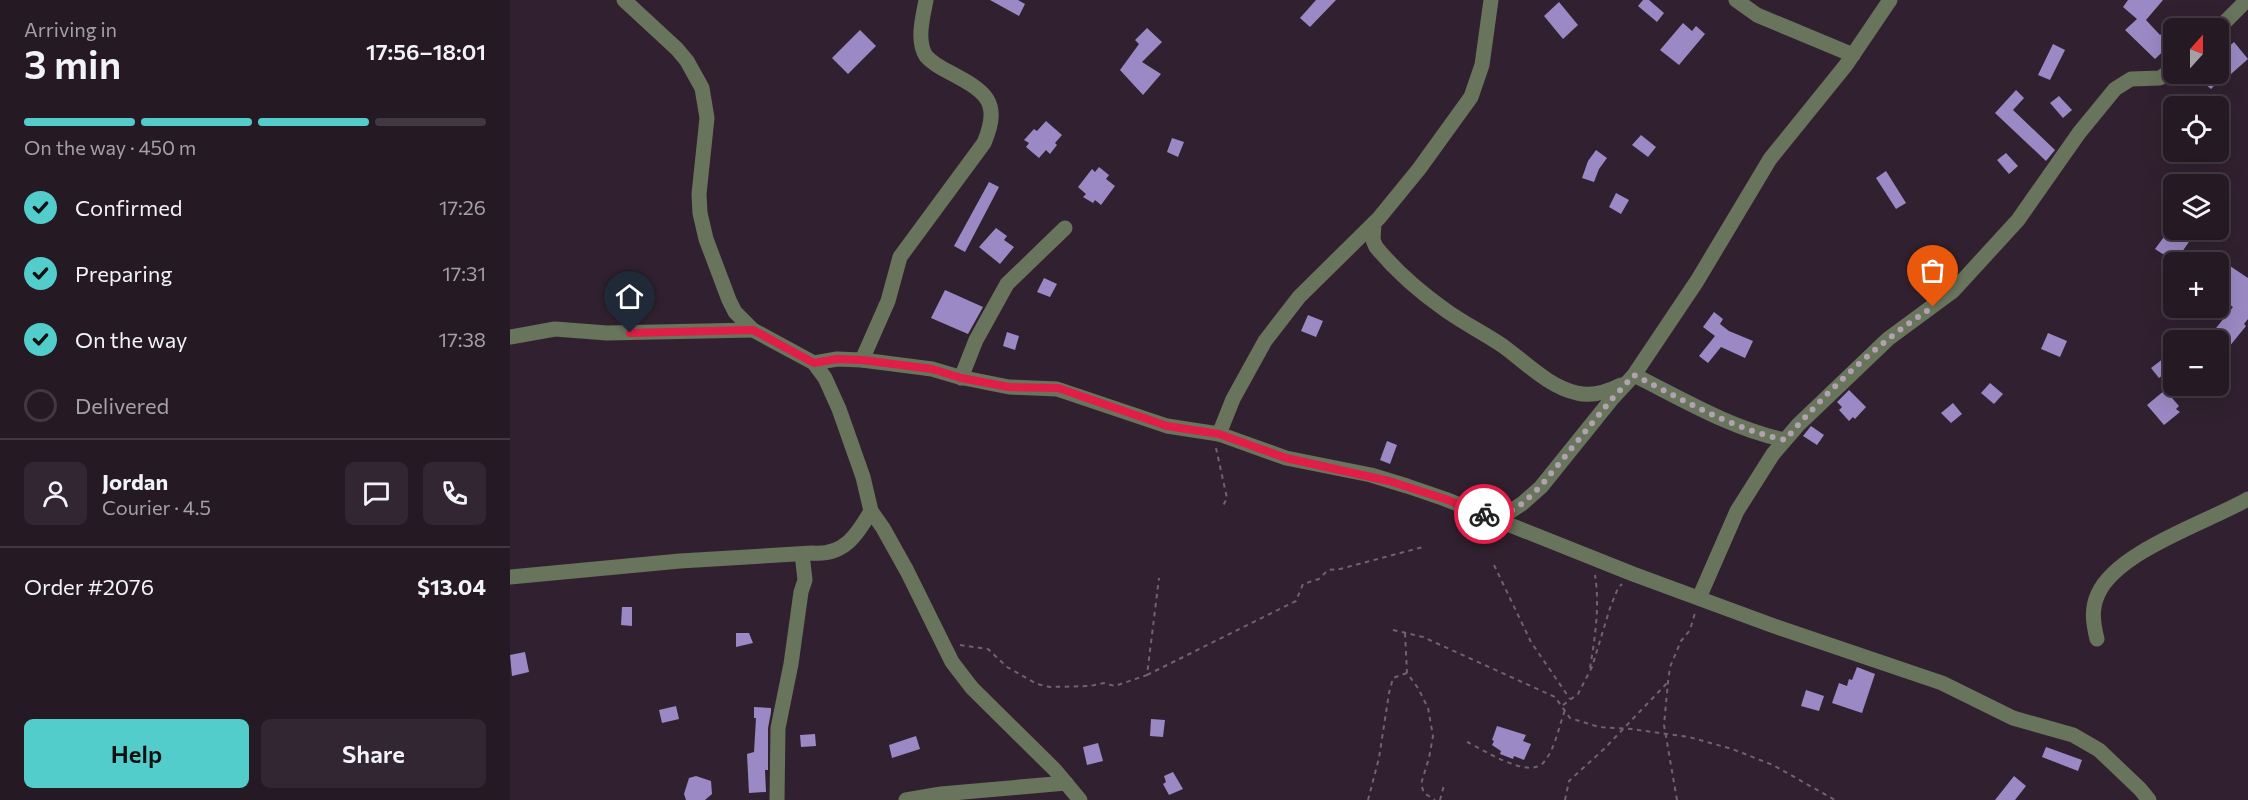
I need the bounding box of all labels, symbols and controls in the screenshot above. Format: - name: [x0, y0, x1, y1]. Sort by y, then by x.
- text: Arriving in: [24, 17, 117, 41]
- north arrow: [2163, 18, 2229, 84]
- map controls: [2163, 18, 2229, 396]
- text: 17:56–18:01: [366, 38, 486, 65]
- text: 3 min: [24, 39, 121, 87]
- button: locate: [2163, 96, 2229, 162]
- text: On the way · 450 m: [24, 135, 196, 159]
- button: layers: [2163, 174, 2229, 240]
- icon: check: [24, 191, 57, 224]
- text: Confirmed: [75, 194, 182, 221]
- text: 17:26: [439, 195, 486, 219]
- pin: [1907, 245, 1958, 307]
- button: +: [2163, 252, 2229, 318]
- icon: bag: [1916, 254, 1949, 287]
- icon: check: [24, 257, 57, 290]
- text: Preparing: [75, 260, 172, 287]
- text: 17:31: [442, 261, 486, 285]
- pin: [604, 271, 655, 333]
- icon: home: [613, 280, 646, 313]
- icon: check: [24, 323, 57, 356]
- text: On the way: [75, 326, 187, 353]
- text: 17:38: [439, 327, 486, 351]
- button: −: [2163, 330, 2229, 396]
- text: Delivered: [75, 392, 169, 419]
- button: person: [24, 462, 87, 525]
- button: chat: [345, 462, 408, 525]
- button: phone: [423, 462, 486, 525]
- text: Jordan: [102, 468, 168, 495]
- courier: [1454, 484, 1514, 544]
- text: Courier · 4.5: [102, 495, 211, 519]
- icon: bike: [1468, 498, 1501, 531]
- text: Order #2076: [24, 573, 154, 600]
- text: $13.04: [417, 573, 486, 600]
- button: Help: [24, 719, 249, 788]
- button: Share: [261, 719, 486, 788]

